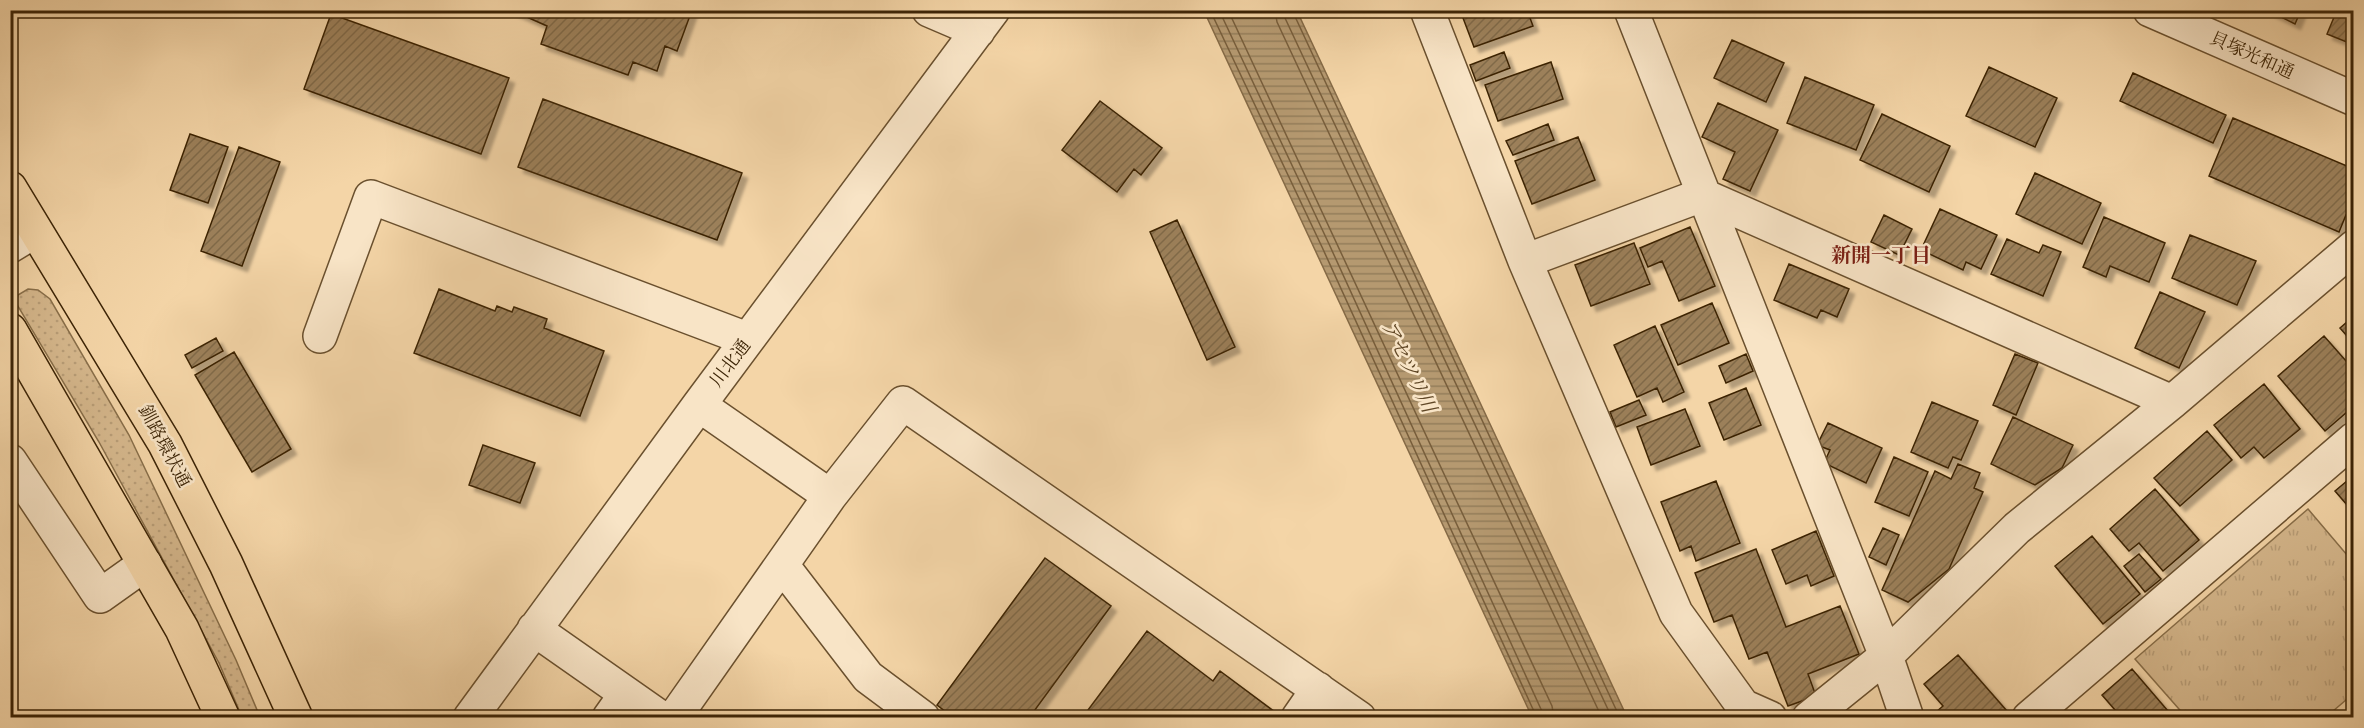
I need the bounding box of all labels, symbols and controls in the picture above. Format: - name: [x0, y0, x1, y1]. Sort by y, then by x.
- street label: 貝塚光和通: [2206, 27, 2298, 83]
- district label: 新開一丁目: [1831, 243, 1931, 267]
- water label: アセツリ川: [1376, 316, 1443, 418]
- street label: 川北通: [705, 335, 755, 391]
- street label: 釧路環状通: [134, 401, 196, 491]

